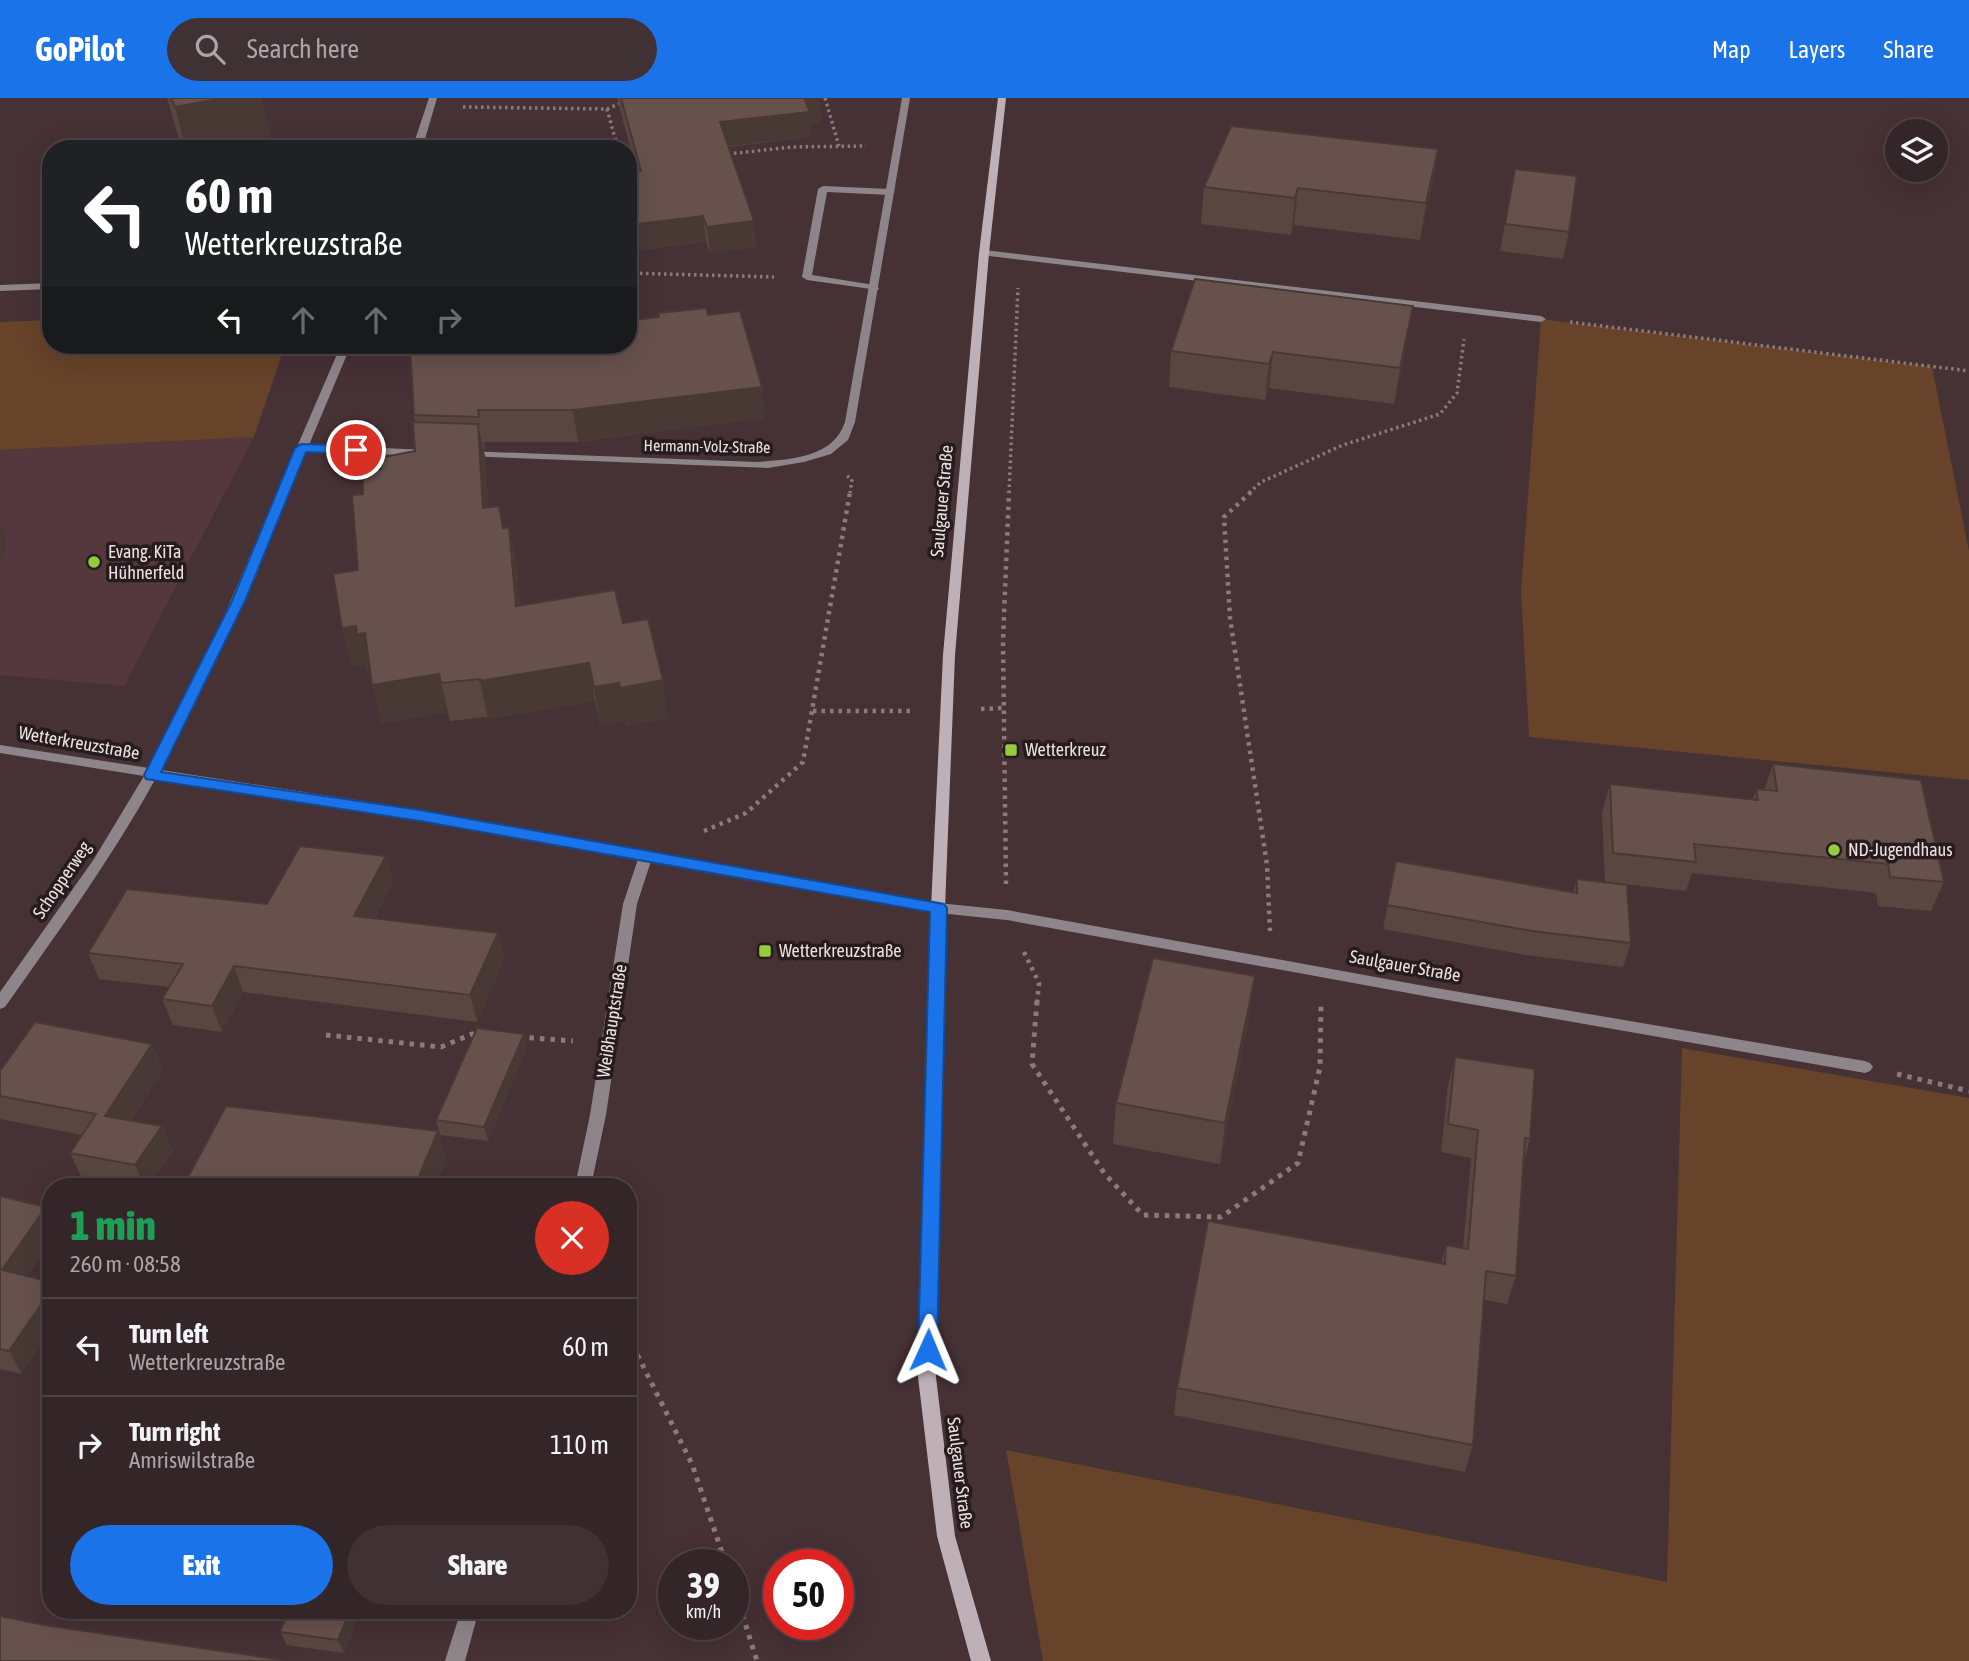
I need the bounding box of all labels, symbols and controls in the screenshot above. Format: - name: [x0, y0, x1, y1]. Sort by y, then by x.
- search box: [167, 18, 657, 81]
- text: GoPilot: [35, 30, 125, 68]
- icon: search: [191, 30, 229, 68]
- text: Search here: [247, 34, 359, 64]
- text: Map: [1712, 36, 1751, 63]
- text: Layers: [1789, 36, 1845, 63]
- text: Share: [1883, 36, 1934, 63]
- map controls: [1885, 119, 1948, 182]
- button: layers: [1885, 119, 1948, 182]
- text: 60 m: [185, 167, 273, 223]
- icon: left: [70, 168, 161, 259]
- text: Wetterkreuzstraße: [185, 225, 403, 262]
- icon: left: [211, 301, 249, 339]
- icon: ahead: [284, 301, 322, 339]
- icon: ahead: [357, 301, 395, 339]
- icon: right: [430, 301, 468, 339]
- pin: [326, 420, 386, 480]
- icon: arrive: [337, 431, 375, 469]
- street label: Hermann-Volz-Straße: [644, 436, 770, 456]
- street label: Saulgauer Straße: [926, 444, 957, 558]
- place label: Evang. KiTa Hühnerfeld: [108, 541, 184, 583]
- marker: Evang. KiTa Hühnerfeld: [86, 554, 102, 570]
- street label: Wetterkreuzstraße: [17, 722, 141, 763]
- place label: Wetterkreuz: [1025, 739, 1106, 760]
- marker: Wetterkreuz: [1003, 742, 1019, 758]
- street label: Schopperweg: [28, 837, 95, 922]
- place label: ND-Jugendhaus: [1848, 839, 1953, 860]
- marker: ND-Jugendhaus: [1826, 842, 1842, 858]
- place label: Wetterkreuzstraße: [779, 940, 901, 961]
- marker: Wetterkreuzstraße: [757, 943, 773, 959]
- street label: Saulgauer Straße: [1348, 945, 1462, 986]
- street label: Weißhauptstraße: [592, 963, 631, 1079]
- text: 1 min: [70, 1201, 156, 1249]
- button: close: [535, 1201, 609, 1275]
- text: 260 m · 08:58: [70, 1251, 181, 1277]
- position arrow: [891, 1313, 965, 1387]
- text: Turn left: [129, 1319, 209, 1349]
- icon: left: [70, 1328, 108, 1366]
- text: 60 m: [562, 1332, 609, 1362]
- text: Wetterkreuzstraße: [129, 1349, 285, 1375]
- street label: Saulgauer Straße: [943, 1416, 978, 1530]
- text: Turn right: [129, 1417, 220, 1447]
- icon: right: [70, 1426, 108, 1464]
- text: 110 m: [550, 1430, 609, 1460]
- text: Amriswilstraße: [129, 1447, 255, 1473]
- button: Exit: [70, 1525, 333, 1605]
- button: Share: [347, 1525, 609, 1605]
- speed limit sign: 50: [763, 1549, 854, 1640]
- text: 39: [687, 1565, 720, 1605]
- text: km/h: [686, 1601, 721, 1622]

